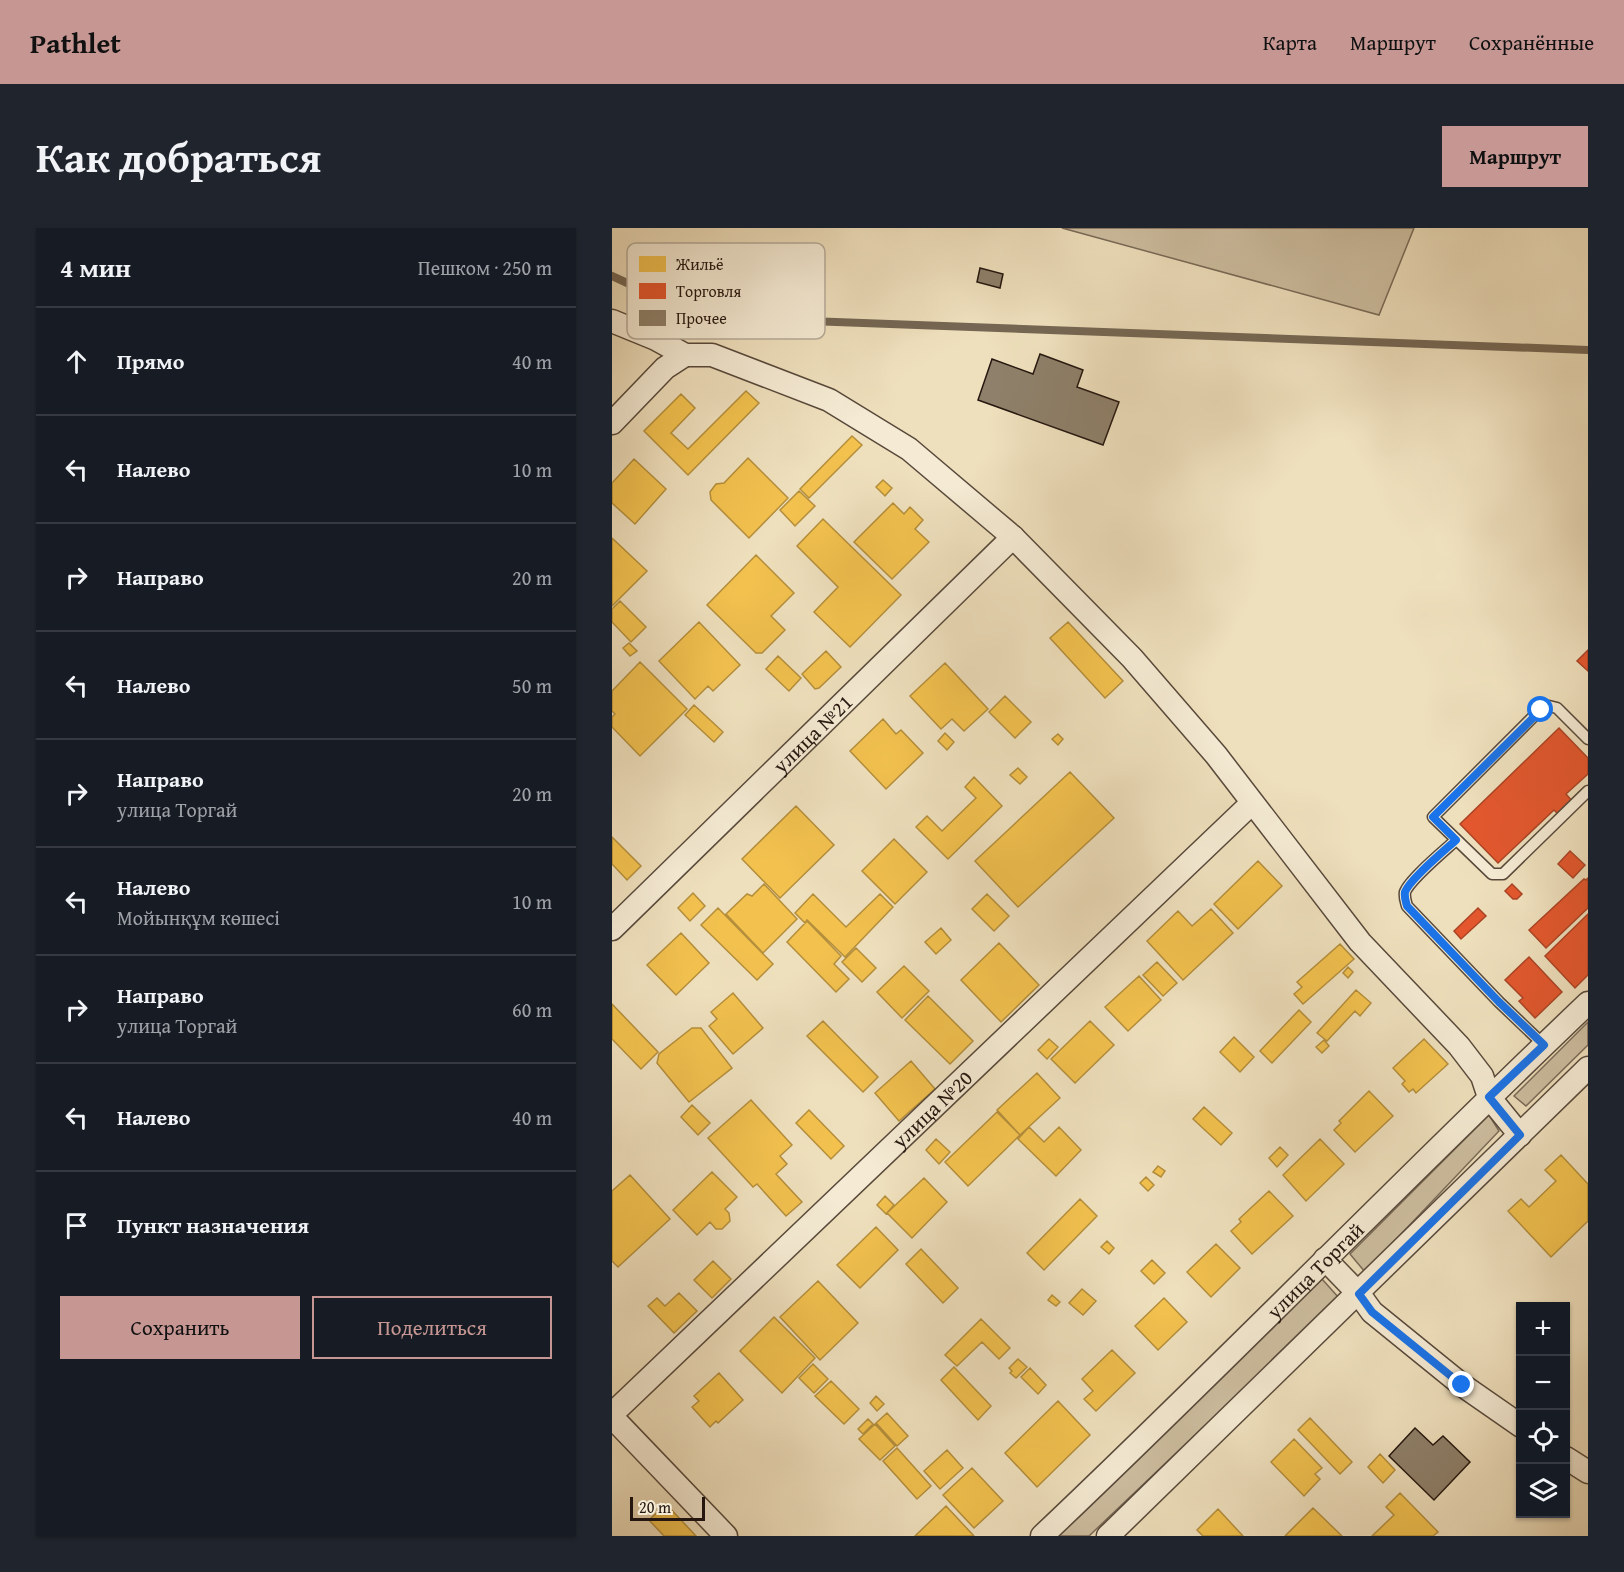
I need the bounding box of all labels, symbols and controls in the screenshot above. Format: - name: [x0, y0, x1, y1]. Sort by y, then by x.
- text: Pathlet: [30, 22, 121, 63]
- text: Карта: [1263, 27, 1317, 58]
- text: Маршрут: [1350, 27, 1436, 58]
- text: Сохранённые: [1469, 27, 1594, 58]
- text: Как добраться: [36, 126, 321, 187]
- button: Маршрут: [1442, 126, 1588, 187]
- legend: [627, 243, 825, 339]
- text: 4 мин: [60, 248, 131, 287]
- text: Жильё: [675, 252, 724, 276]
- text: Пешком · 250 m: [418, 253, 552, 282]
- text: Торговля: [676, 279, 741, 303]
- text: Прочее: [676, 306, 727, 330]
- icon: ahead: [60, 345, 93, 378]
- text: Прямо: [117, 345, 184, 377]
- text: 40 m: [512, 347, 552, 376]
- icon: left: [60, 453, 93, 486]
- text: Налево: [117, 453, 190, 485]
- text: 10 m: [512, 455, 552, 484]
- icon: right: [60, 561, 93, 594]
- text: Направо: [117, 561, 204, 593]
- text: 20 m: [512, 563, 552, 592]
- icon: left: [60, 669, 93, 702]
- text: Налево: [117, 669, 190, 701]
- text: 50 m: [512, 671, 552, 700]
- street label: улица №21: [764, 687, 859, 781]
- route start: [1527, 696, 1553, 722]
- text: Направо: [117, 763, 204, 795]
- icon: right: [60, 777, 93, 810]
- text: 20 m: [512, 779, 552, 808]
- text: улица Торгай: [117, 795, 237, 824]
- text: Налево: [117, 871, 190, 903]
- icon: left: [60, 885, 93, 918]
- text: 10 m: [512, 887, 552, 916]
- text: Мойынқұм көшесі: [117, 903, 280, 932]
- text: Направо: [117, 979, 204, 1011]
- icon: right: [60, 993, 93, 1026]
- text: 60 m: [512, 995, 552, 1024]
- text: улица Торгай: [117, 1011, 237, 1040]
- street label: улица №20: [884, 1063, 979, 1156]
- icon: left: [60, 1101, 93, 1134]
- text: Налево: [117, 1101, 190, 1133]
- text: 40 m: [512, 1103, 552, 1132]
- icon: arrive: [60, 1209, 93, 1242]
- text: Пункт назначения: [117, 1209, 309, 1241]
- street label: улица Торгай: [1258, 1214, 1371, 1326]
- button: Сохранить: [60, 1296, 300, 1359]
- button: Поделиться: [312, 1296, 552, 1359]
- map controls: [1516, 1302, 1570, 1518]
- button: +: [1516, 1302, 1570, 1356]
- button: −: [1516, 1356, 1570, 1410]
- route end: [1448, 1371, 1474, 1397]
- button: locate: [1516, 1410, 1570, 1464]
- button: layers: [1516, 1464, 1570, 1518]
- scale bar: [630, 1494, 705, 1522]
- text: 20 m: [639, 1495, 671, 1519]

